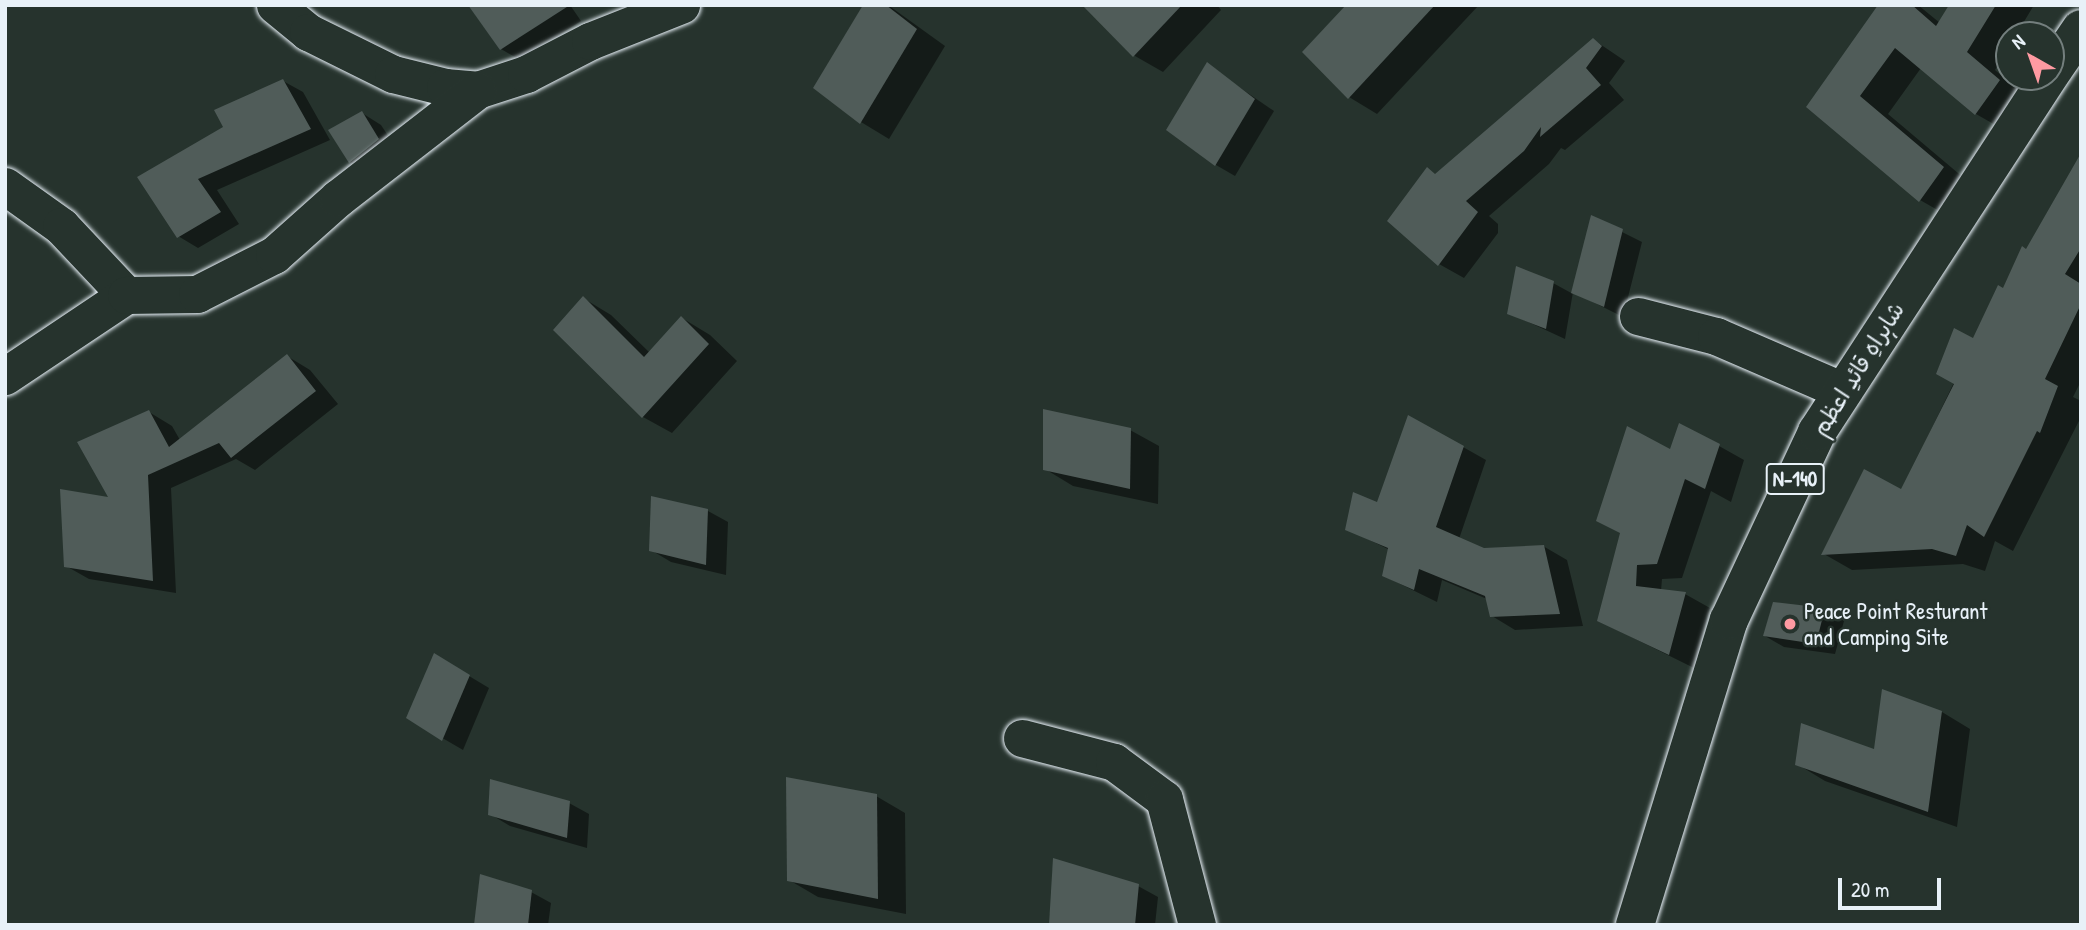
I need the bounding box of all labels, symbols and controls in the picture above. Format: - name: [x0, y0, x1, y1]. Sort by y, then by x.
- north arrow: [1995, 21, 2065, 91]
- text: N: [2006, 28, 2030, 55]
- street label: شاہراہِ قائدِ اعظم: [1806, 297, 1910, 441]
- road number: N-140: [1765, 462, 1825, 496]
- place label: Peace Point Resturant and Camping Site: [1804, 597, 1987, 651]
- marker: Peace Point Resturant and Camping Site: [1782, 616, 1798, 632]
- scale bar: [1841, 864, 1944, 908]
- text: 20 m: [1851, 875, 1889, 904]

